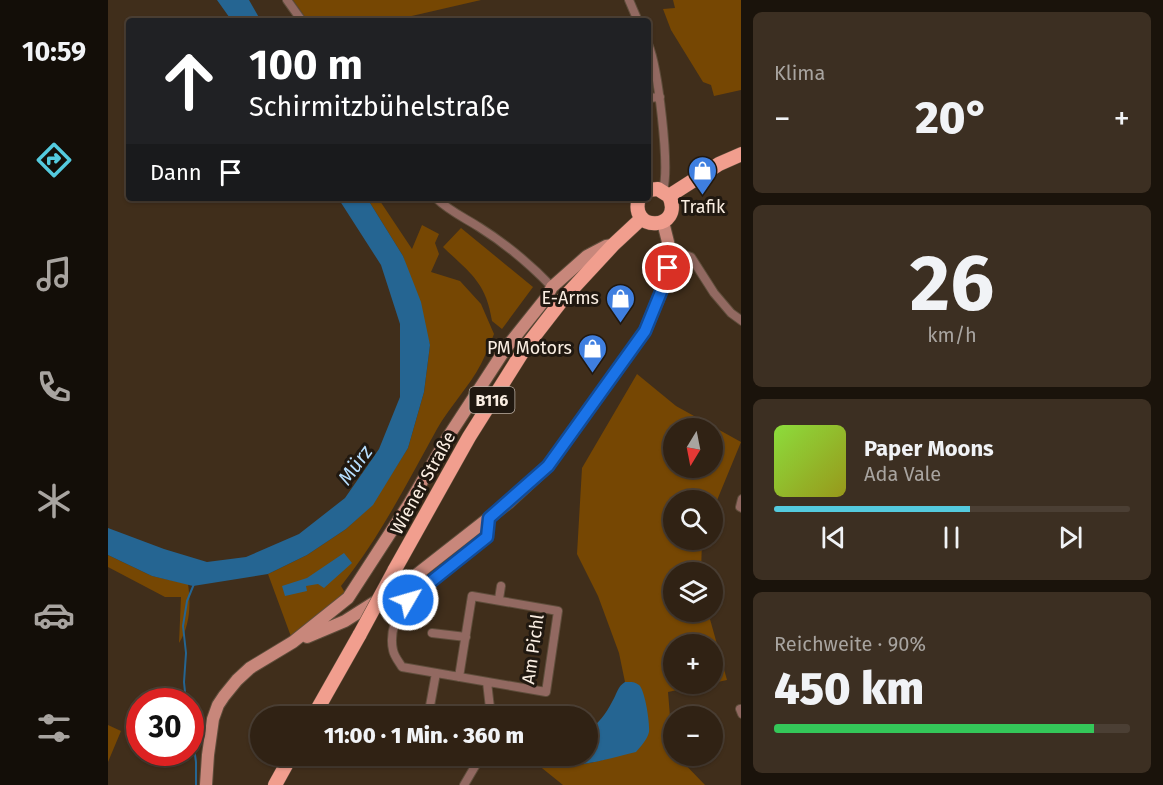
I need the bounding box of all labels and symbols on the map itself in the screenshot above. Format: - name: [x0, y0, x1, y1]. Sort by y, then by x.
- shop icon: Trafik: [687, 154, 719, 196]
- place label: Trafik: [681, 196, 726, 218]
- pin: [642, 242, 693, 293]
- shop icon: E-Arms: [604, 282, 636, 324]
- place label: E-Arms: [542, 287, 599, 309]
- shop icon: PM Motors: [577, 332, 609, 374]
- place label: PM Motors: [487, 337, 572, 359]
- road number: B116: [470, 387, 514, 413]
- north arrow: [663, 418, 723, 478]
- street label: Wiener Straße: [386, 427, 460, 539]
- water label: Mürz: [333, 440, 378, 489]
- position arrow: [376, 568, 440, 632]
- street label: Am Pichl: [517, 613, 549, 685]
- speed limit sign: 30: [126, 688, 204, 766]

